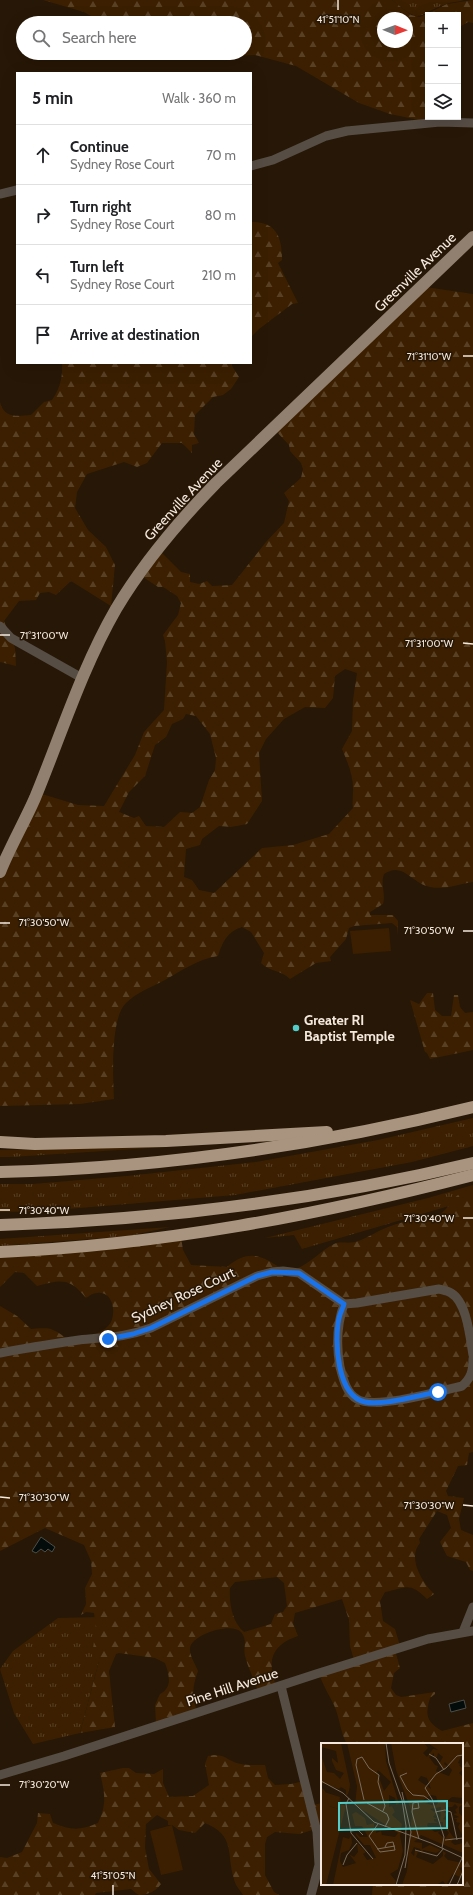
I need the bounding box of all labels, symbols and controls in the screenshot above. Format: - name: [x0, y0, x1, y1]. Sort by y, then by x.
- north arrow: [377, 12, 413, 48]
- map controls: [425, 12, 461, 120]
- button: +: [425, 12, 461, 48]
- text: 41°51'10"N: [317, 13, 359, 26]
- search box: [16, 16, 252, 60]
- icon: search: [30, 27, 52, 49]
- text: Search here: [62, 29, 137, 47]
- button: −: [425, 48, 461, 84]
- button: layers: [425, 84, 461, 120]
- text: 5 min: [32, 88, 73, 108]
- text: Walk · 360 m: [162, 90, 236, 106]
- text: Continue: [70, 138, 129, 156]
- icon: ahead: [32, 144, 54, 166]
- text: 70 m: [206, 147, 236, 163]
- text: Sydney Rose Court: [70, 156, 174, 172]
- text: Turn right: [70, 198, 131, 216]
- icon: right: [32, 204, 54, 226]
- text: 80 m: [205, 207, 236, 223]
- text: Sydney Rose Court: [70, 216, 174, 232]
- street label: Greenville Avenue: [370, 228, 460, 316]
- text: Turn left: [70, 258, 124, 276]
- icon: left: [32, 264, 54, 286]
- text: 210 m: [202, 267, 236, 283]
- text: Sydney Rose Court: [70, 276, 174, 292]
- icon: arrive: [32, 324, 54, 346]
- text: Arrive at destination: [70, 326, 200, 344]
- text: 71°31'10"W: [407, 350, 452, 363]
- street label: Greenville Avenue: [140, 454, 226, 544]
- text: 71°31'00"W: [20, 629, 69, 642]
- text: 71°31'00"W: [405, 637, 454, 650]
- text: 71°30'50"W: [19, 916, 70, 929]
- text: 71°30'50"W: [404, 924, 455, 937]
- place label: Greater RI Baptist Temple: [304, 1011, 395, 1045]
- marker: Greater RI Baptist Temple: [291, 1023, 301, 1033]
- text: 71°30'40"W: [19, 1204, 70, 1217]
- text: 71°30'40"W: [404, 1212, 455, 1225]
- street label: Sydney Rose Court: [128, 1263, 238, 1327]
- route end: [99, 1330, 117, 1348]
- route start: [429, 1383, 447, 1401]
- text: 71°30'30"W: [19, 1491, 70, 1504]
- text: 71°30'30"W: [404, 1499, 455, 1512]
- street label: Pine Hill Avenue: [184, 1664, 280, 1710]
- inset map: [321, 1743, 463, 1885]
- text: 71°30'20"W: [19, 1778, 70, 1791]
- text: 41°51'05"N: [91, 1869, 136, 1882]

